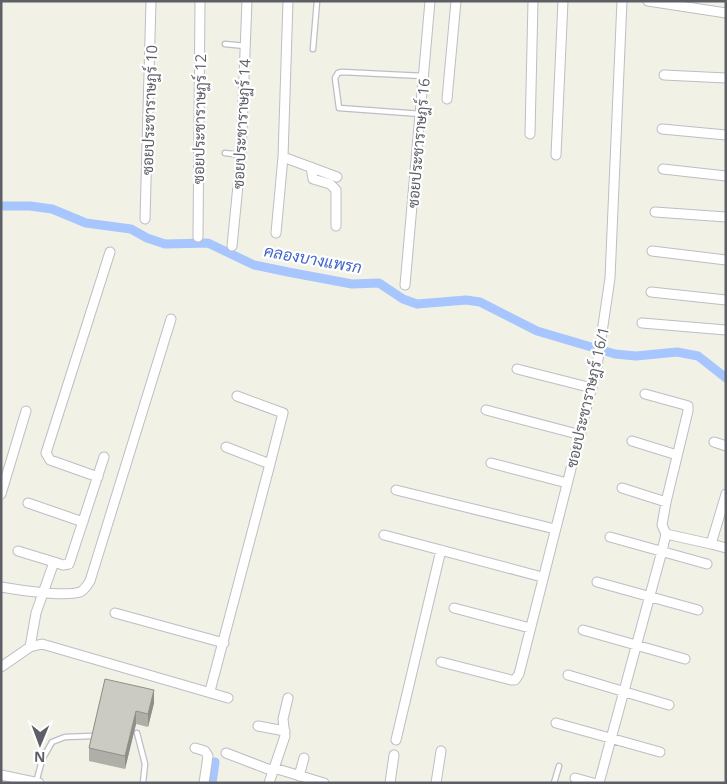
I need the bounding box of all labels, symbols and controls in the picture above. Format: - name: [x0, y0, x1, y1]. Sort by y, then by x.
- street label: ซอยประชาราษฏร์ 10: [137, 45, 162, 175]
- street label: ซอยประชาราษฏร์ 12: [188, 54, 211, 184]
- street label: ซอยประชาราษฏร์ 14: [228, 58, 255, 190]
- street label: ซอยประชาราษฎร์ 16: [402, 77, 435, 209]
- water label: คลองบางแพรก: [262, 240, 364, 278]
- street label: ซอยประชาราษฎร์ 16/1: [561, 324, 614, 470]
- north arrow: [15, 719, 65, 769]
- text: N: [34, 748, 46, 767]

